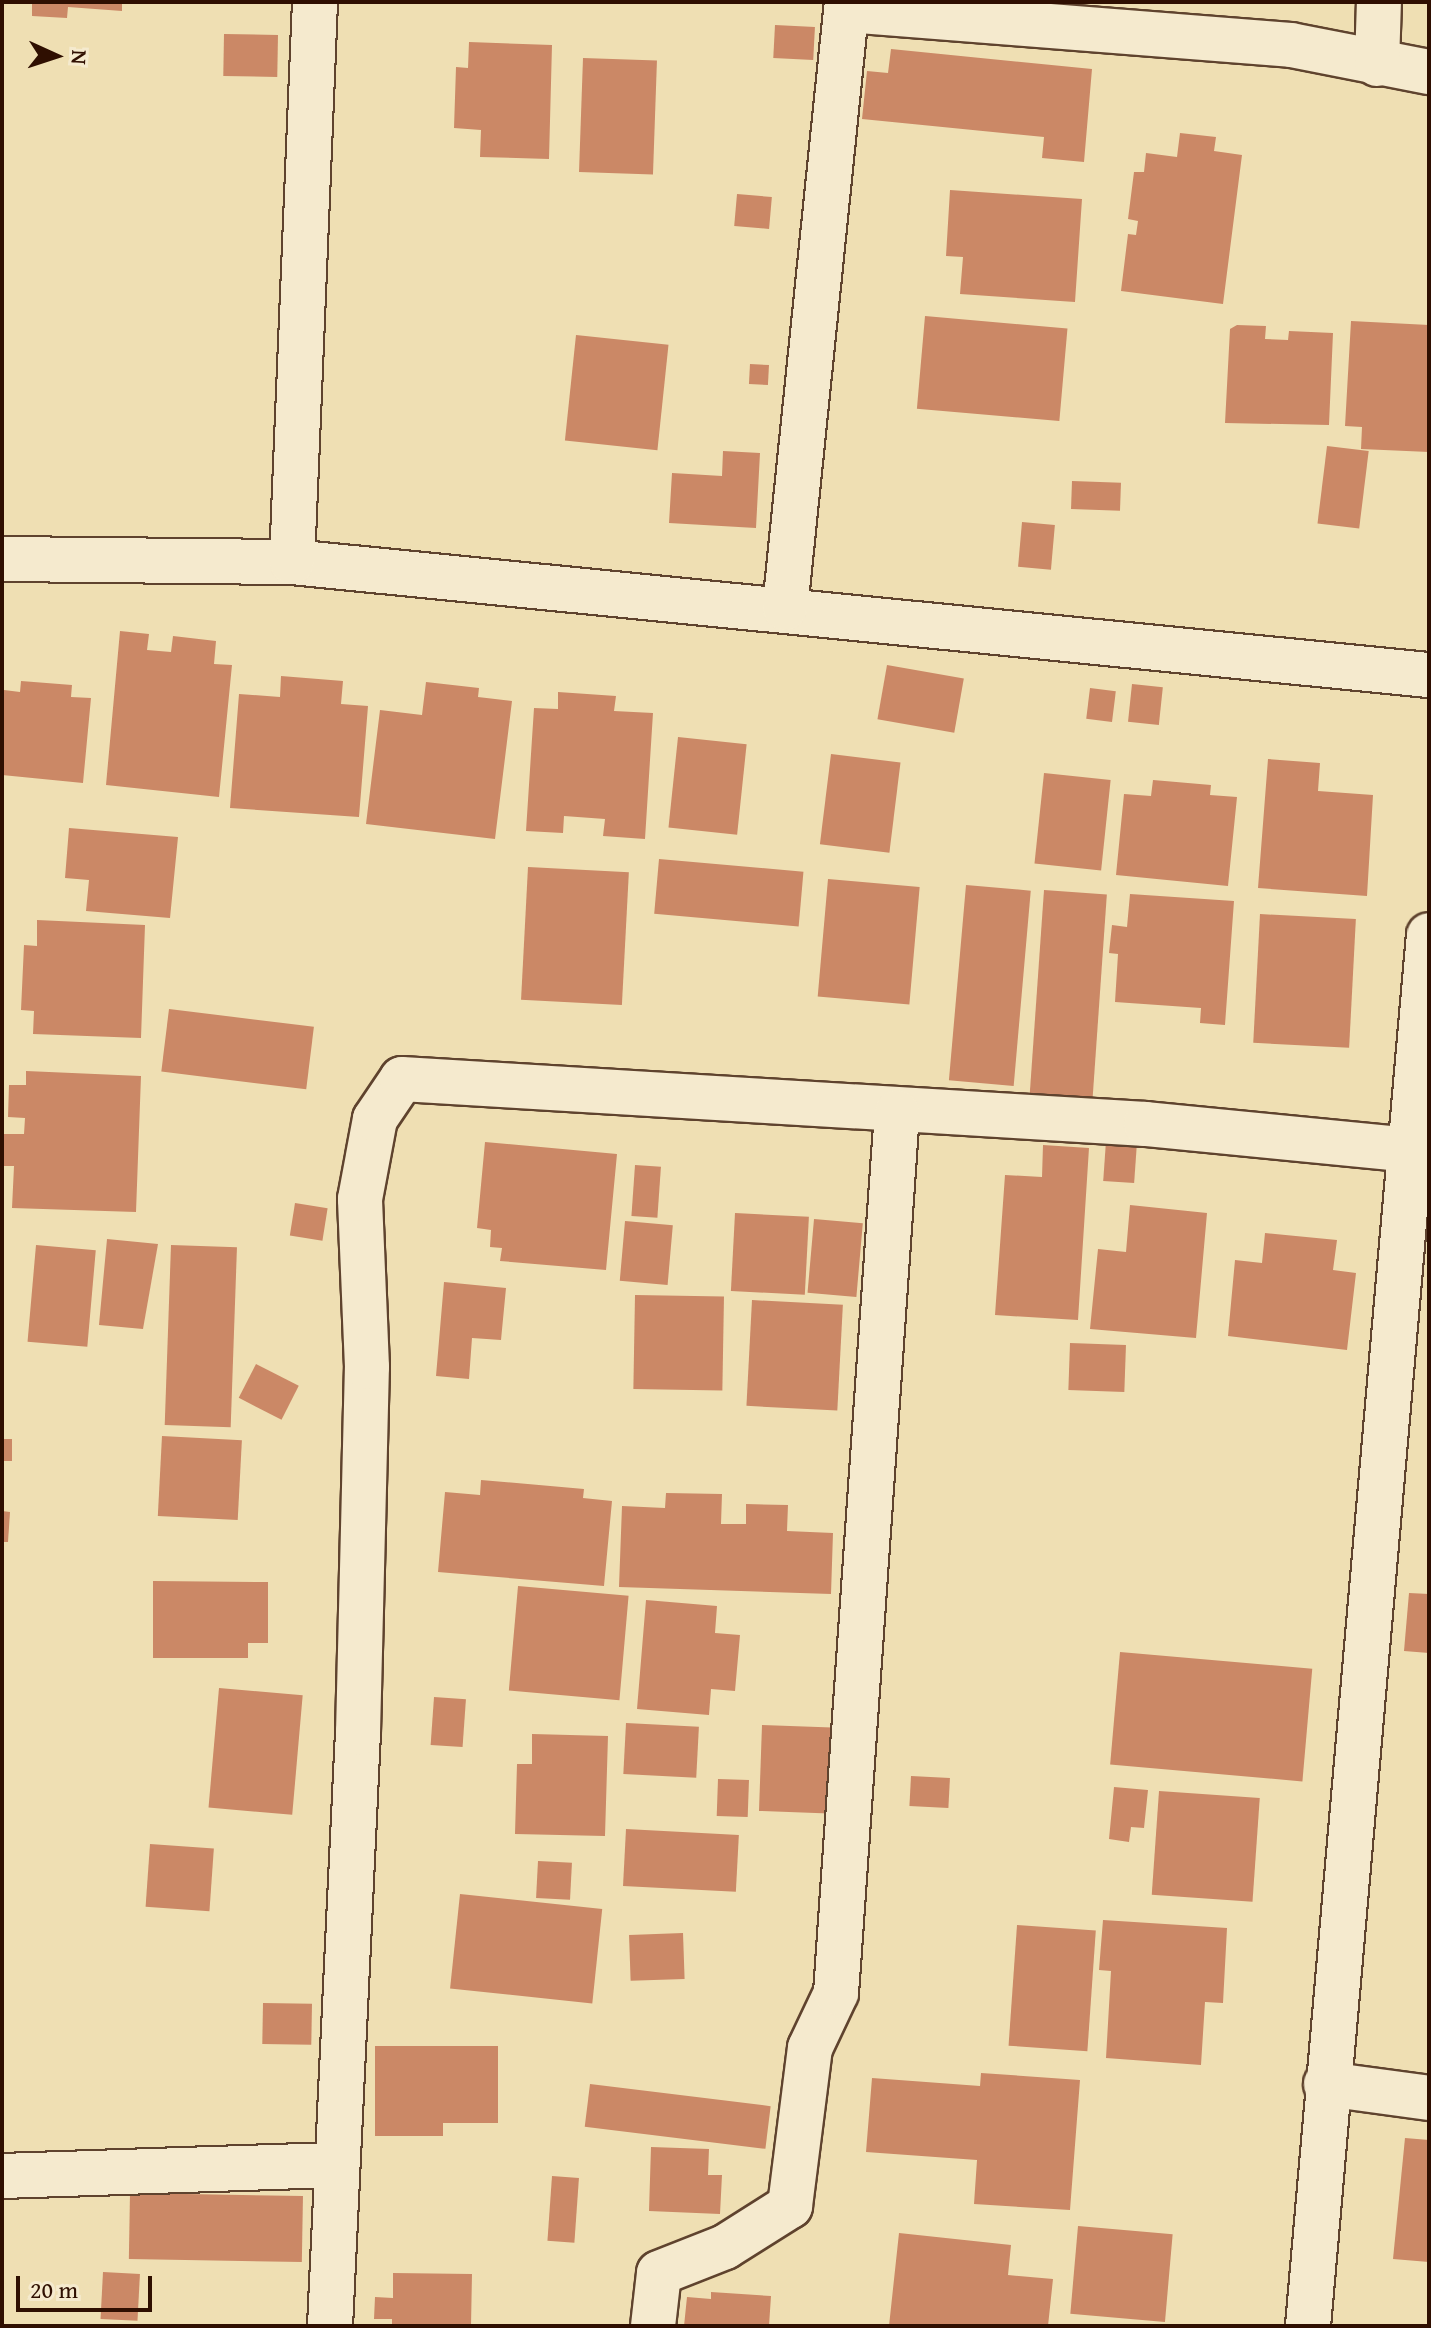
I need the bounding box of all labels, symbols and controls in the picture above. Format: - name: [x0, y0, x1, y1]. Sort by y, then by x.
- north arrow: [16, 16, 96, 96]
- text: N: [64, 49, 96, 65]
- scale bar: [20, 2260, 156, 2310]
- text: 20 m: [30, 2272, 78, 2307]

